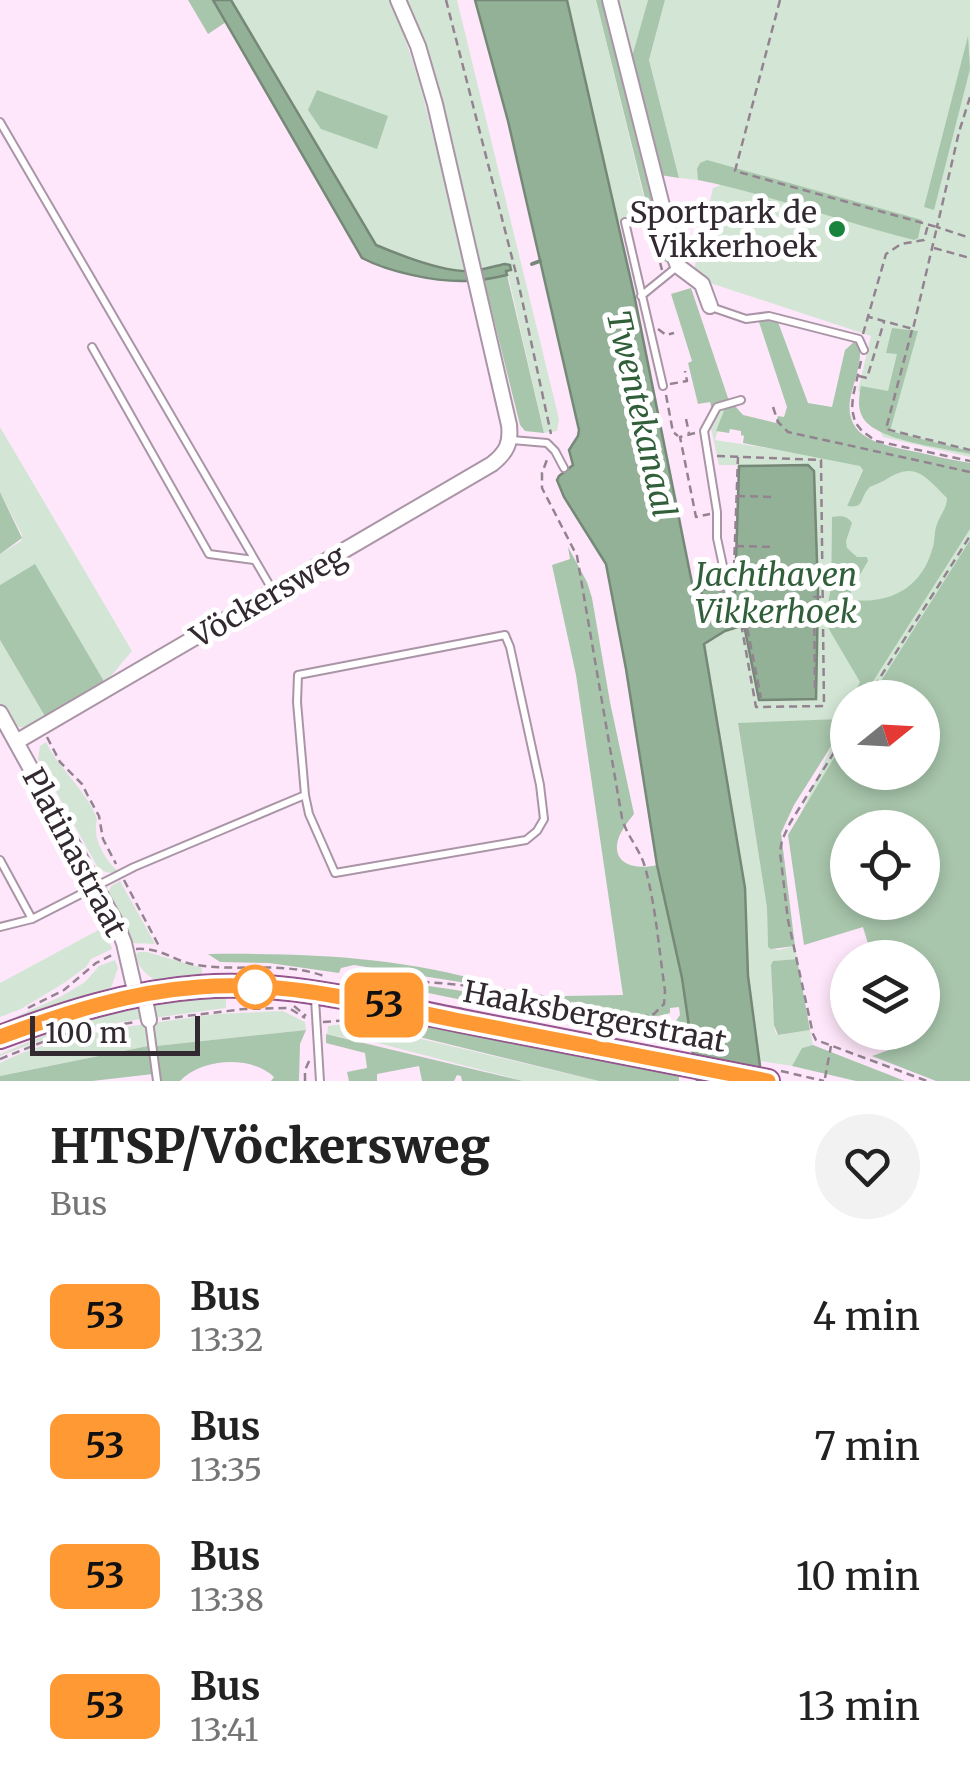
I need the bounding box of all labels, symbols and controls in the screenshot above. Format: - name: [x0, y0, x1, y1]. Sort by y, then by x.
- place label: Sportpark de Vikkerhoek: [630, 193, 817, 265]
- marker: Sportpark de Vikkerhoek: [826, 218, 848, 240]
- water label: Twentekanaal: [598, 307, 684, 521]
- street label: Vöckersweg: [183, 536, 353, 656]
- water label: Jachthaven Vikkerhoek: [692, 555, 858, 632]
- north arrow: [830, 680, 940, 790]
- map controls: [830, 680, 940, 1050]
- street label: Platinastraat: [15, 761, 135, 943]
- button: locate: [830, 810, 940, 920]
- button: layers: [830, 940, 940, 1050]
- unlabelled marker: [234, 966, 276, 1008]
- line badge: 53: [339, 972, 429, 1038]
- street label: Haaksbergerstraat: [460, 972, 730, 1060]
- text: 53: [364, 983, 404, 1027]
- scale bar: [30, 1011, 200, 1056]
- text: 100 m: [45, 1015, 127, 1051]
- button: heart: [815, 1114, 920, 1219]
- text: HTSP/Vöckersweg: [50, 1116, 490, 1176]
- text: Bus: [50, 1184, 107, 1224]
- text: Bus: [190, 1273, 260, 1320]
- text: 4 min: [812, 1293, 920, 1340]
- text: 53: [85, 1294, 125, 1338]
- text: 13:32: [190, 1320, 263, 1360]
- text: Bus: [190, 1403, 260, 1450]
- text: 7 min: [814, 1423, 920, 1470]
- text: 53: [85, 1424, 125, 1468]
- text: 13:35: [190, 1450, 262, 1490]
- text: Bus: [190, 1533, 260, 1580]
- text: 10 min: [796, 1553, 920, 1600]
- text: 53: [85, 1554, 125, 1598]
- text: 13:38: [190, 1580, 264, 1620]
- text: Bus: [190, 1663, 260, 1710]
- text: 13 min: [798, 1683, 920, 1730]
- text: 53: [85, 1684, 125, 1728]
- text: 13:41: [190, 1710, 258, 1750]

